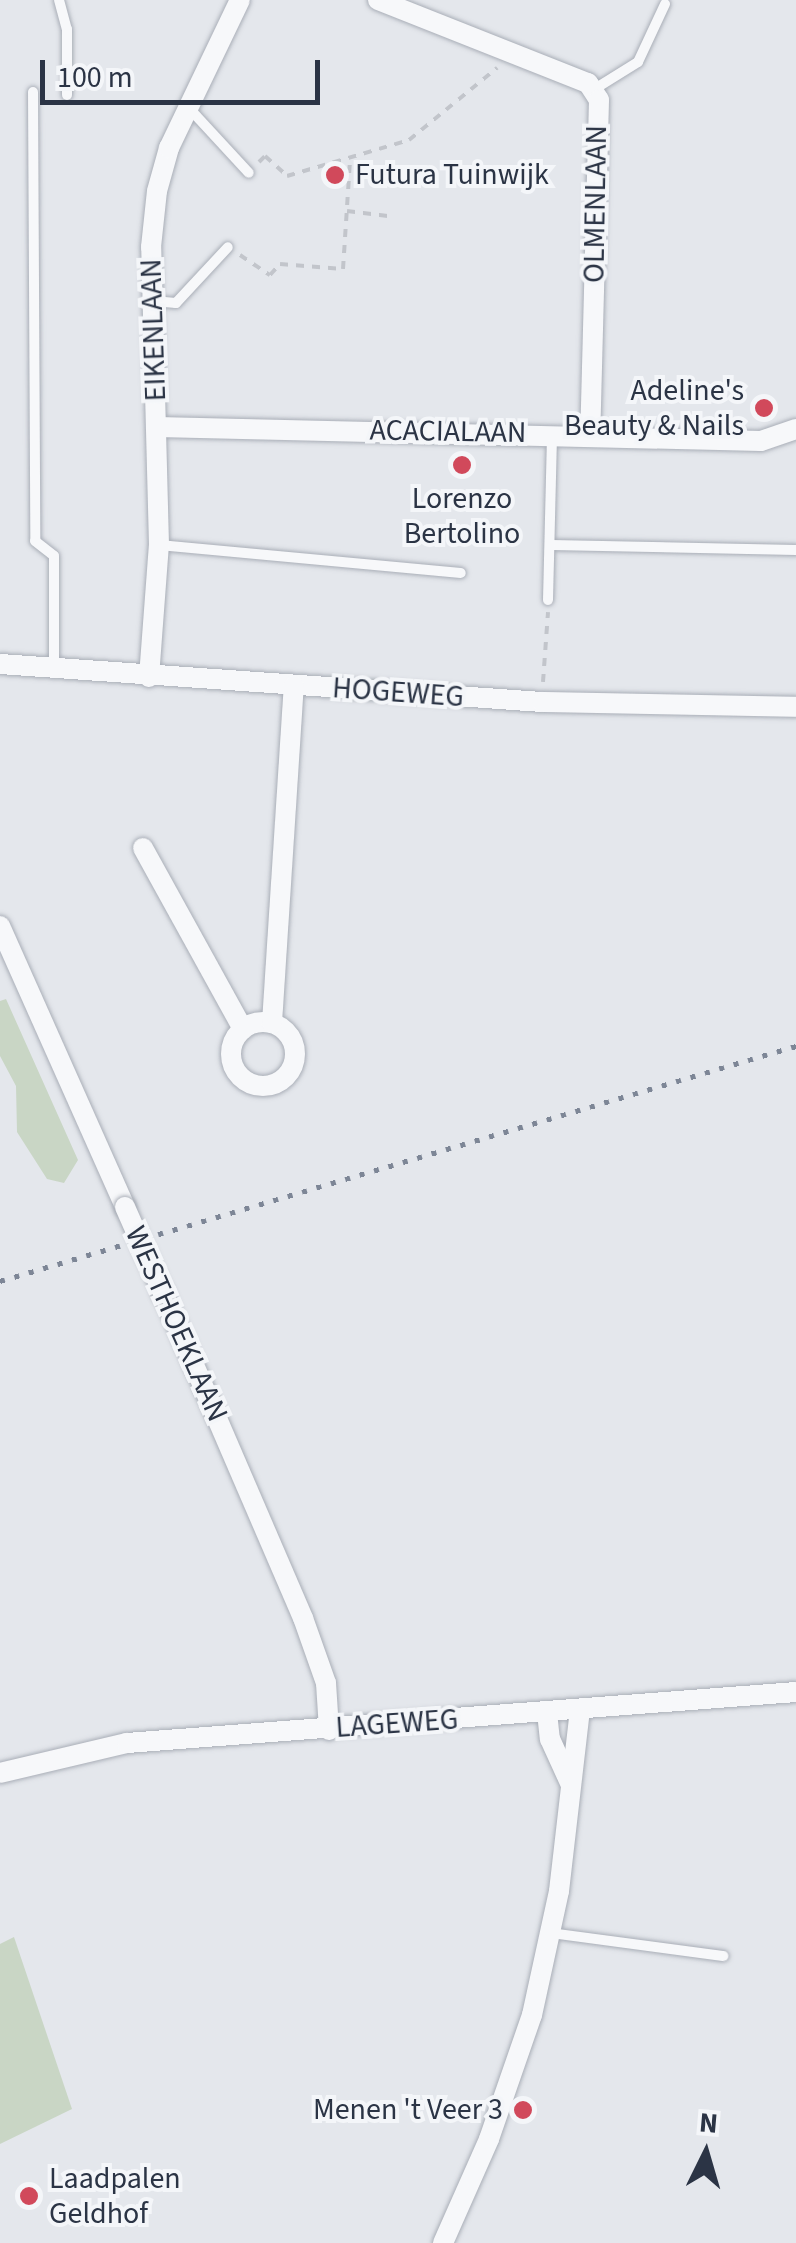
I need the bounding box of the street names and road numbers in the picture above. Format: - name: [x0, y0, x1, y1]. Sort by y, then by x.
- street label: OLMENLAAN: [577, 125, 615, 283]
- street label: EIKENLAAN: [134, 258, 174, 402]
- street label: ACACIALAAN: [369, 413, 527, 451]
- street label: HOGEWEG: [331, 670, 465, 716]
- street label: WESTHOEKLAAN: [117, 1221, 235, 1427]
- street label: LAGEWEG: [334, 1702, 460, 1746]

